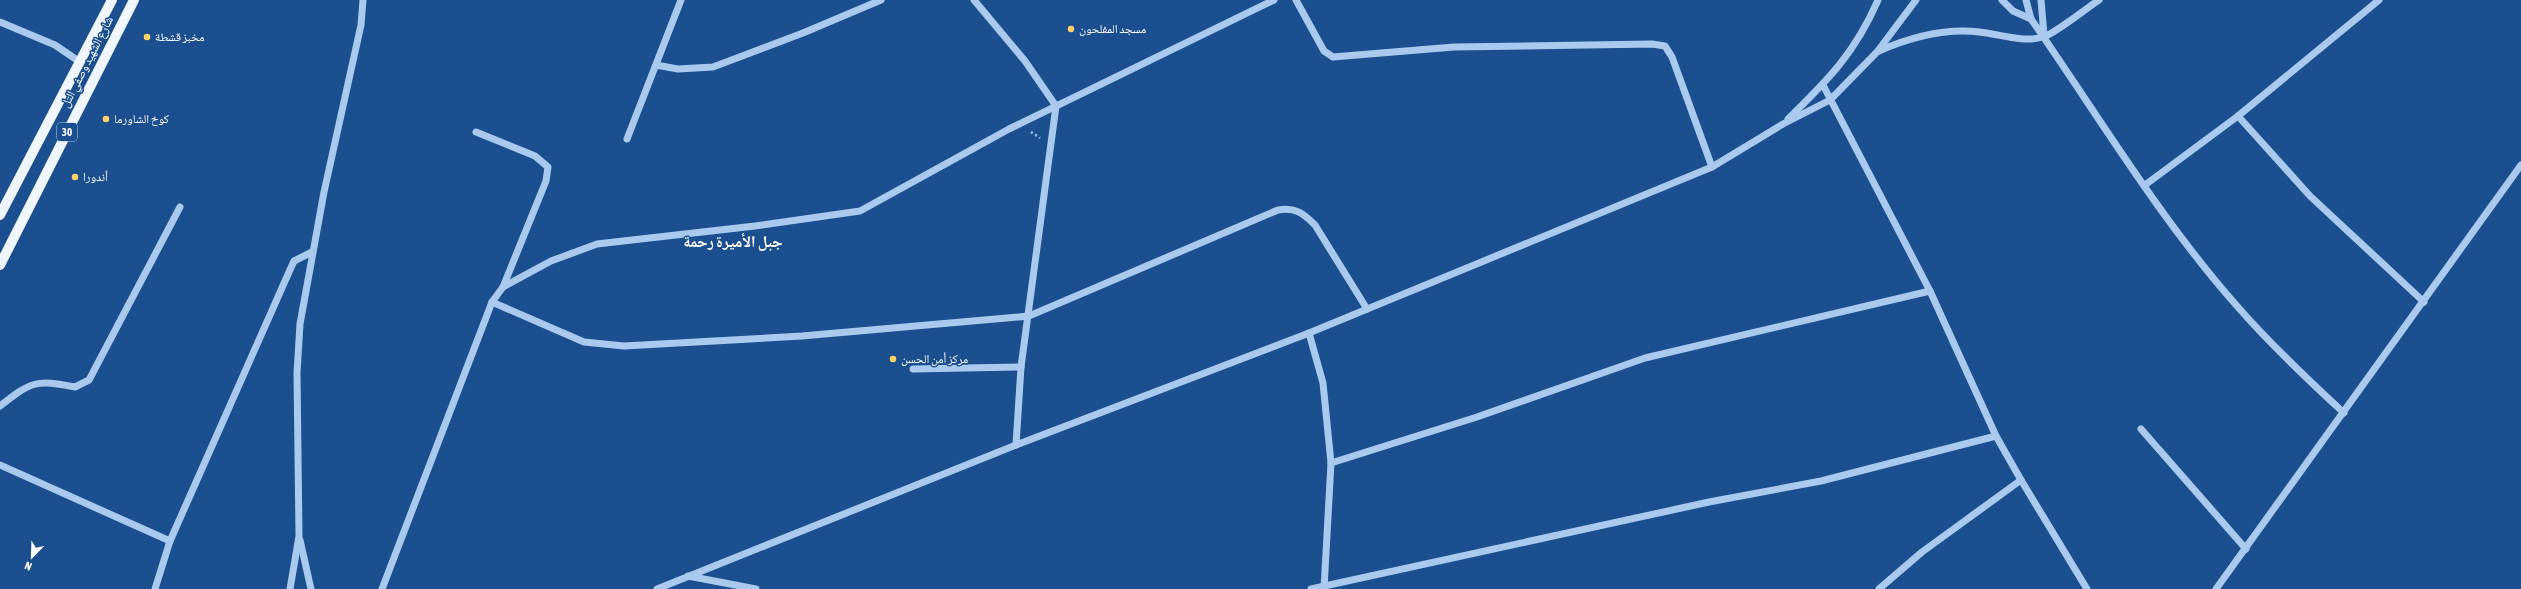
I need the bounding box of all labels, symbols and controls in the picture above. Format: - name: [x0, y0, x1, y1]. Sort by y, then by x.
- street label: شارع الشهيد وصفي التل: [58, 14, 119, 111]
- place label: مسجد المفلحون: [1079, 22, 1146, 36]
- marker: مسجد المفلحون: [1066, 24, 1076, 34]
- place label: مخبز قشطة: [155, 30, 204, 44]
- marker: مخبز قشطة: [142, 32, 152, 42]
- place label: كوخ الشاورما: [114, 112, 169, 126]
- marker: كوخ الشاورما: [101, 114, 111, 124]
- road number: 30: [57, 123, 77, 141]
- place label: أندورا: [83, 170, 108, 184]
- marker: أندورا: [70, 172, 80, 182]
- district label: جبل الأميرة رحمة: [683, 232, 783, 251]
- place label: مركز أمن الحسن: [901, 352, 968, 366]
- marker: مركز أمن الحسن: [888, 354, 898, 364]
- north arrow: [12, 537, 52, 577]
- text: N: [23, 559, 33, 573]

